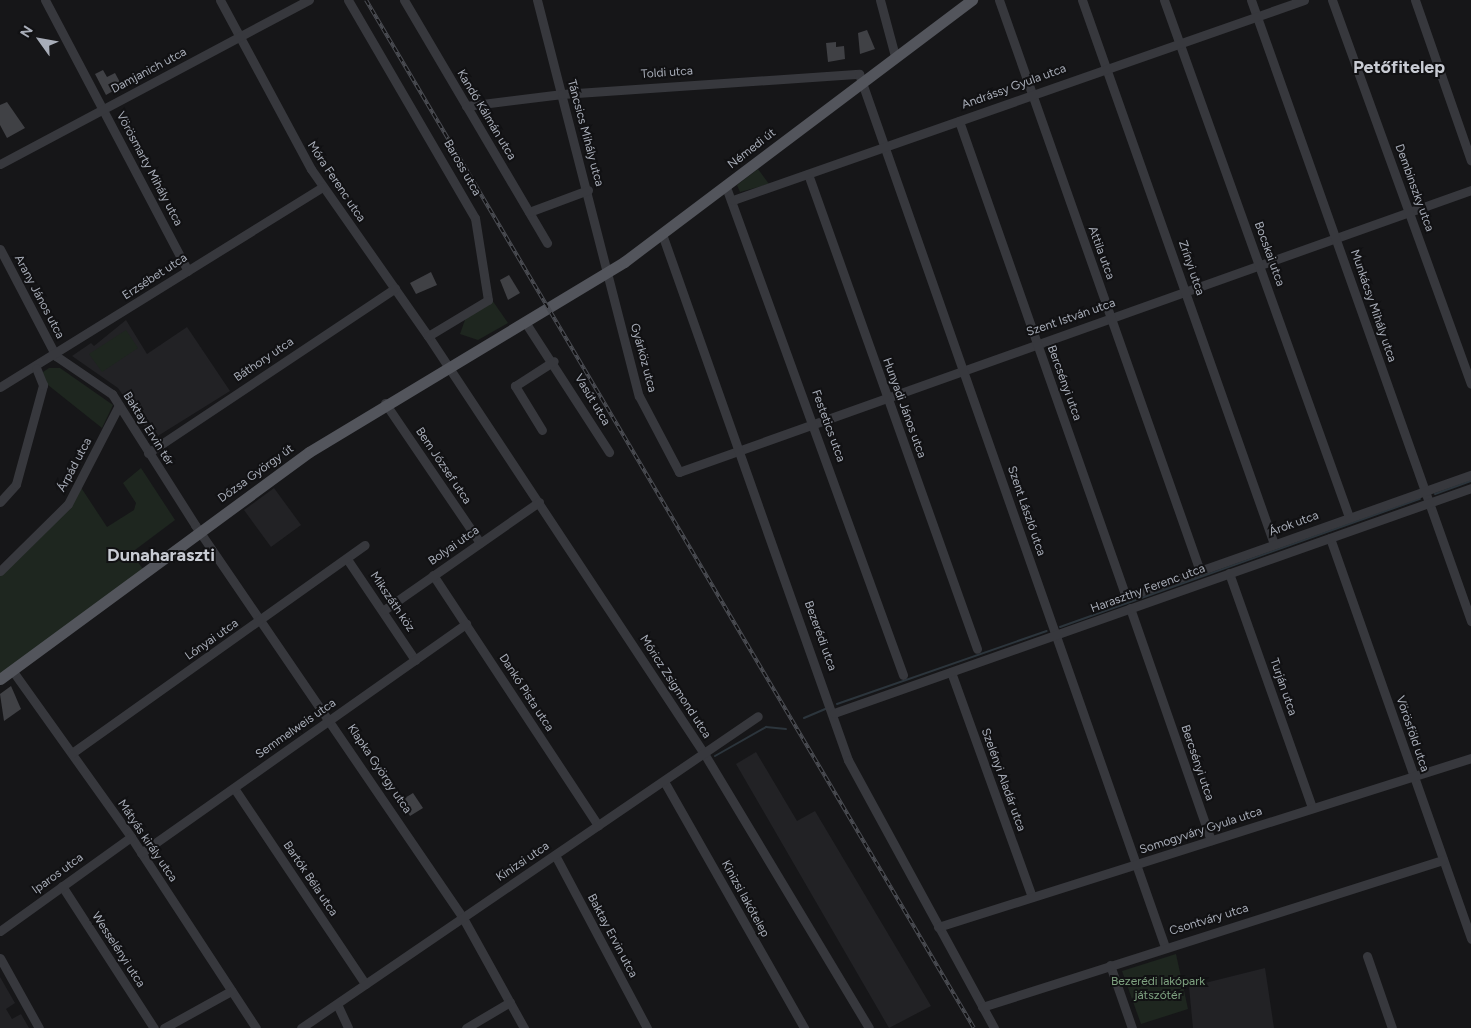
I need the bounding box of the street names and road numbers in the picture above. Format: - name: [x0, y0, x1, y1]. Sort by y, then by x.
- street label: Damjanich utca: [109, 45, 189, 97]
- street label: Andrássy Gyula utca: [960, 61, 1068, 113]
- street label: Toldi utca: [641, 64, 693, 82]
- street label: Kandó Kálmán utca: [453, 67, 519, 163]
- street label: Táncsics Mihály utca: [564, 78, 606, 188]
- street label: Vörösmarty Mihály utca: [113, 110, 185, 228]
- street label: Némedi út: [725, 126, 779, 172]
- street label: Baross utca: [440, 137, 484, 199]
- street label: Móra Ferenc utca: [304, 139, 368, 225]
- street label: Dembinszky utca: [1392, 142, 1436, 234]
- street label: Bocskai utca: [1251, 220, 1287, 288]
- street label: Attila utca: [1085, 224, 1117, 282]
- street label: Zrínyi utca: [1175, 239, 1207, 297]
- street label: Munkácsy Mihály utca: [1347, 248, 1399, 364]
- street label: Erzsébet utca: [120, 251, 190, 303]
- street label: Arany János utca: [11, 253, 67, 341]
- street label: Szent István utca: [1025, 296, 1117, 340]
- street label: Gyárköz utca: [627, 322, 659, 394]
- street label: Báthory utca: [231, 335, 297, 385]
- street label: Bercsényi utca: [1044, 343, 1084, 423]
- street label: Hunyadi János utca: [879, 356, 929, 460]
- street label: Vasút utca: [571, 372, 613, 428]
- street label: Festetics utca: [808, 388, 848, 464]
- street label: Baktay Ervin tér: [120, 390, 176, 468]
- street label: Bem József utca: [412, 425, 474, 507]
- street label: Árpád utca: [55, 435, 95, 495]
- street label: Dózsa György út: [216, 442, 296, 506]
- street label: Szent László utca: [1004, 464, 1048, 558]
- street label: Árok utca: [1267, 508, 1321, 540]
- street label: Bolyai utca: [426, 523, 482, 569]
- street label: Haraszthy Ferenc utca: [1089, 562, 1207, 616]
- street label: Mikszáth köz: [367, 569, 417, 635]
- street label: Bezerédi utca: [801, 599, 839, 673]
- street label: Lónyai utca: [183, 616, 241, 664]
- street label: Móricz Zsigmond utca: [636, 633, 714, 741]
- street label: Dankó Pista utca: [496, 652, 556, 734]
- street label: Turján utca: [1266, 656, 1300, 718]
- street label: Vörösföld utca: [1392, 694, 1432, 774]
- street label: Semmelweis utca: [253, 696, 339, 762]
- street label: Klapka György utca: [344, 722, 414, 816]
- street label: Bercsényi utca: [1177, 723, 1217, 803]
- street label: Szelényi Aladár utca: [978, 727, 1028, 833]
- street label: Mátyás király utca: [114, 797, 180, 885]
- street label: Somogyváry Gyula utca: [1138, 804, 1264, 858]
- street label: Bartók Béla utca: [280, 839, 340, 919]
- street label: Kinizsi utca: [494, 839, 552, 885]
- street label: Iparos utca: [30, 851, 86, 897]
- street label: Kinizsi lakótelep: [718, 858, 772, 940]
- street label: Baktay Ervin utca: [584, 892, 640, 980]
- street label: Csontváry utca: [1168, 901, 1250, 939]
- street label: Wesselényi utca: [88, 910, 148, 990]

